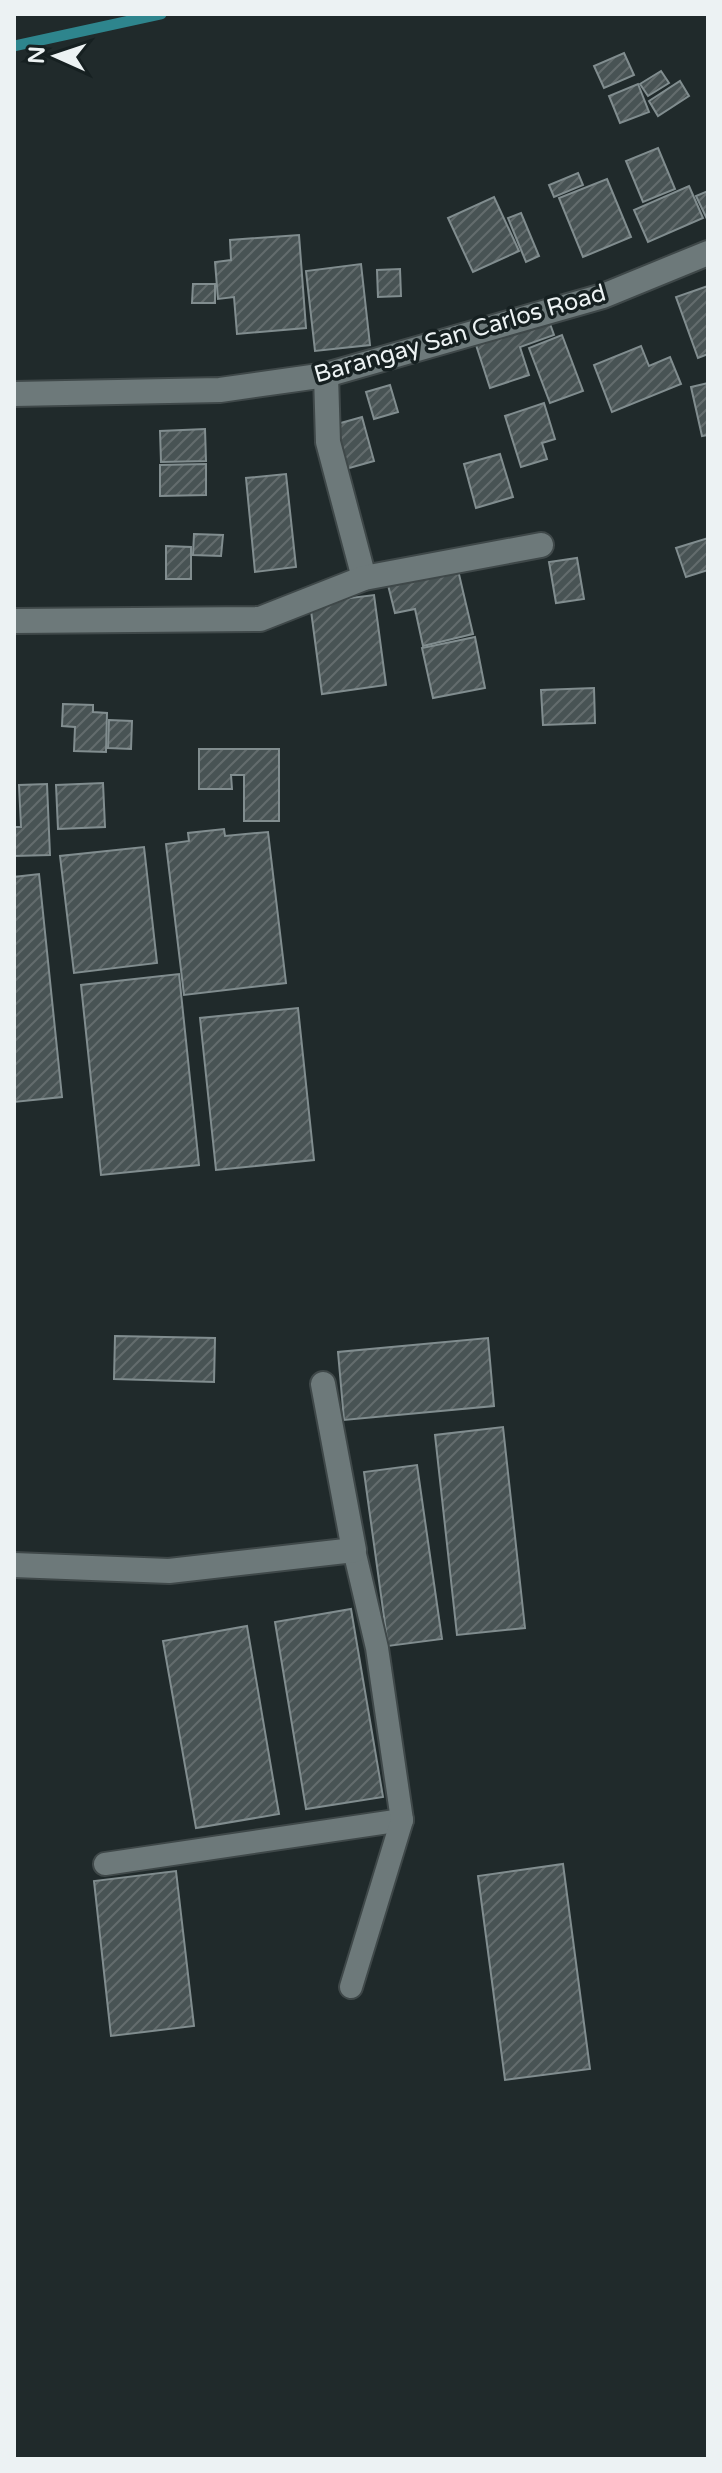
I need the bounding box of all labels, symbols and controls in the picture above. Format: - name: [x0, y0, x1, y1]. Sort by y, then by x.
- north arrow: [16, 16, 96, 96]
- text: N: [24, 46, 50, 65]
- street label: Barangay San Carlos Road: [311, 278, 609, 390]

